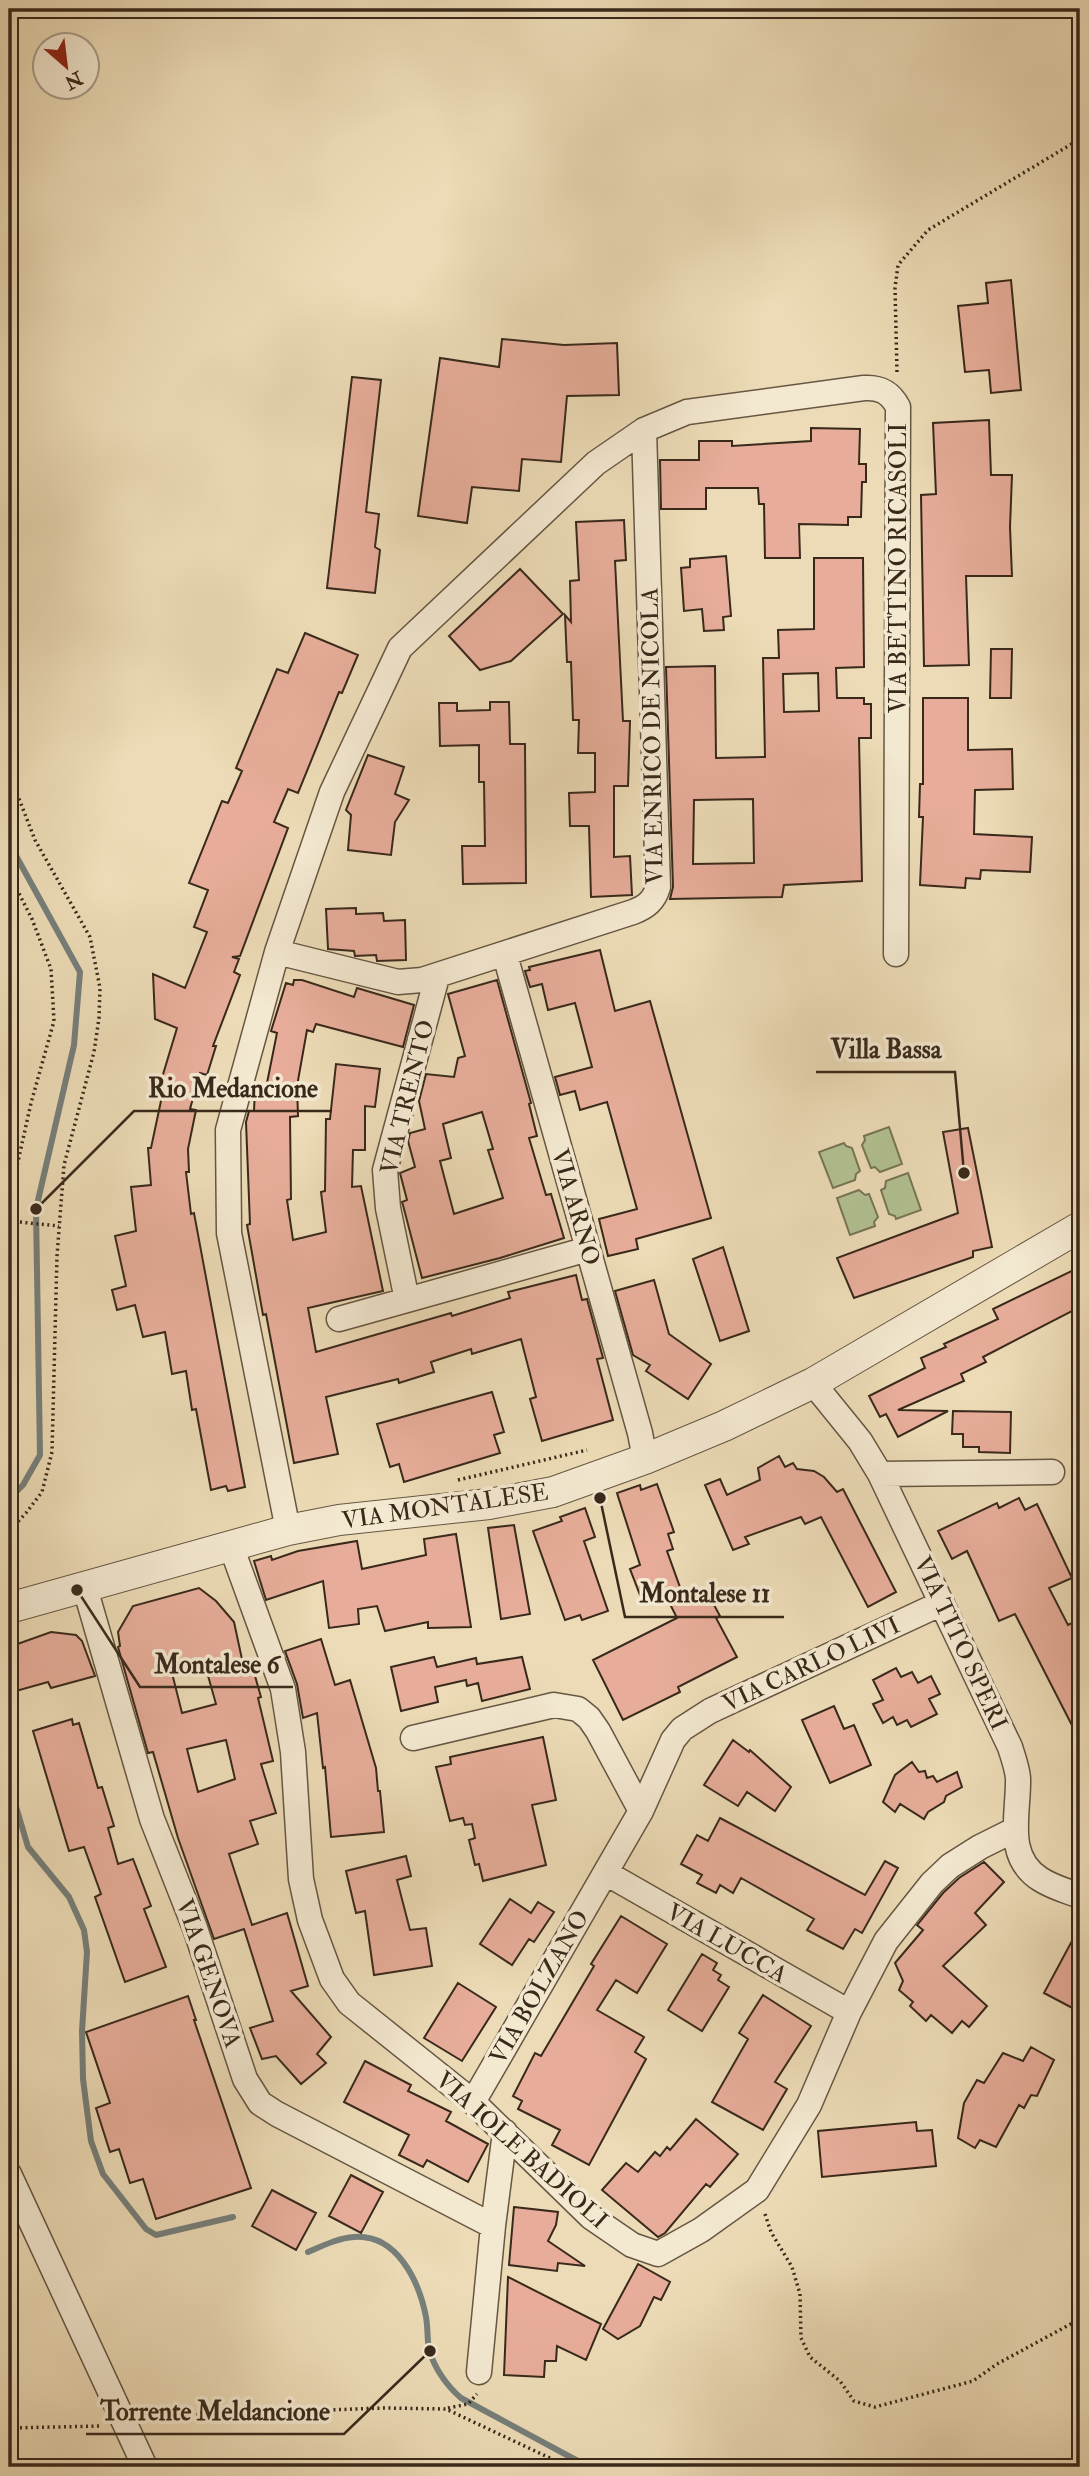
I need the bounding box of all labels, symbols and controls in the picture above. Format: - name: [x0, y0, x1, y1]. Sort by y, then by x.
- north arrow: [32, 32, 102, 102]
- text: N: [59, 65, 88, 95]
- street label: VIA BETTINO RICASOLI: [883, 423, 914, 713]
- street label: VIA ENRICO DE NICOLA: [634, 587, 671, 885]
- street label: VIA TRENTO: [373, 1017, 442, 1178]
- callout: Villa Bassa: [816, 1025, 955, 1072]
- text: Villa Bassa: [830, 1034, 943, 1066]
- callout: Rio Medancione: [134, 1064, 332, 1111]
- text: Rio Medancione: [148, 1073, 318, 1105]
- street label: VIA ARNO: [544, 1145, 607, 1269]
- street label: VIA MONTALESE: [340, 1477, 550, 1536]
- street label: VIA TITO SPERI: [907, 1551, 1014, 1735]
- callout: Montalese 11: [625, 1570, 784, 1617]
- text: Montalese 11: [639, 1578, 770, 1610]
- street label: VIA CARLO LIVI: [717, 1610, 905, 1719]
- callout: Montalese 6: [140, 1640, 293, 1687]
- text: Montalese 6: [153, 1649, 282, 1681]
- street label: VIA GENOVA: [169, 1895, 248, 2052]
- street label: VIA LUCCA: [661, 1896, 793, 1990]
- street label: VIA BOLZANO: [483, 1904, 596, 2070]
- street label: VIA IOLE BADIOLI: [429, 2065, 614, 2236]
- callout: Torrente Meldancione: [86, 2387, 344, 2434]
- text: Torrente Meldancione: [99, 2396, 330, 2428]

